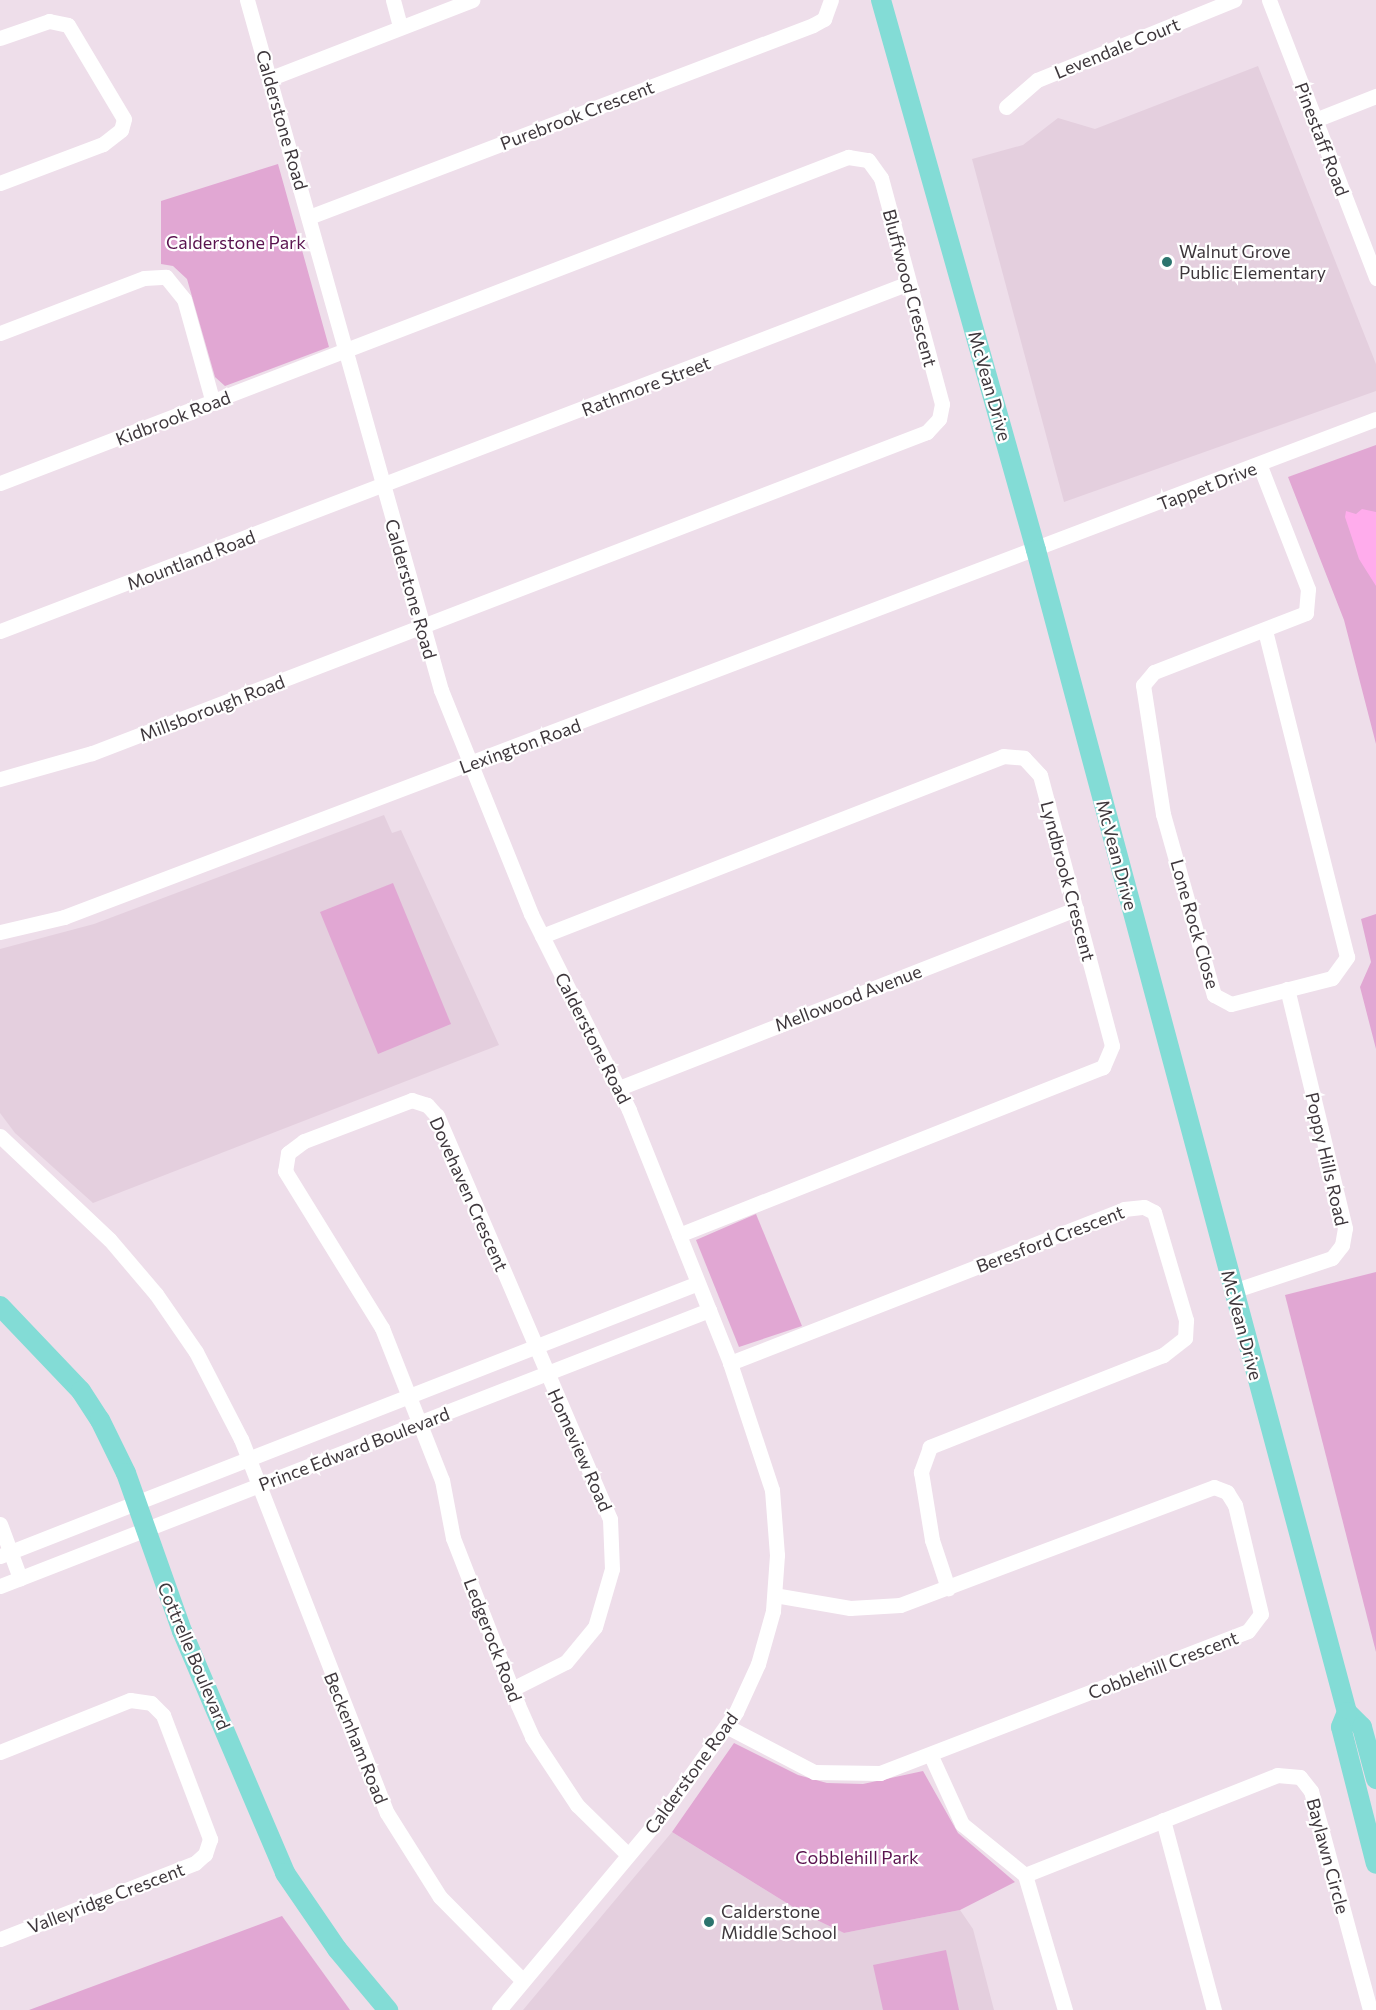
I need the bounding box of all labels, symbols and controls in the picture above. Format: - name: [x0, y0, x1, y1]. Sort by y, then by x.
- street label: Levendale Court: [1051, 13, 1183, 83]
- street label: Calderstone Road: [252, 48, 312, 192]
- street label: Purebrook Crescent: [497, 76, 657, 154]
- street label: Pinestaff Road: [1290, 79, 1354, 199]
- street label: Bluffwood Crescent: [879, 207, 941, 369]
- park label: Calderstone Park: [166, 231, 306, 253]
- place label: Walnut Grove Public Elementary: [1179, 241, 1326, 284]
- marker: Walnut Grove Public Elementary: [1160, 255, 1174, 269]
- street label: McVean Drive: [964, 329, 1016, 443]
- street label: Rathmore Street: [579, 351, 713, 421]
- street label: Kidbrook Road: [112, 386, 234, 450]
- street label: Tappet Drive: [1154, 457, 1260, 515]
- street label: Calderstone Road: [381, 517, 441, 661]
- street label: Mountland Road: [124, 526, 258, 594]
- street label: Millsborough Road: [136, 670, 288, 746]
- street label: Lexington Road: [456, 714, 584, 778]
- street label: McVean Drive: [1092, 797, 1142, 913]
- street label: Lyndbrook Crescent: [1036, 798, 1100, 964]
- street label: Lone Rock Close: [1166, 857, 1224, 991]
- street label: Mellowood Avenue: [771, 960, 925, 1036]
- street label: Calderstone Road: [551, 969, 635, 1107]
- street label: Poppy Hills Road: [1301, 1090, 1353, 1228]
- street label: Dovehaven Crescent: [425, 1113, 513, 1275]
- street label: Beresford Crescent: [973, 1201, 1127, 1277]
- street label: McVean Drive: [1217, 1267, 1267, 1383]
- street label: Homeview Road: [543, 1385, 617, 1515]
- street label: Prince Edward Boulevard: [256, 1403, 452, 1495]
- street label: Ledgerock Road: [459, 1575, 527, 1705]
- street label: Cottrelle Boulevard: [153, 1579, 235, 1733]
- street label: Cobblehill Crescent: [1085, 1626, 1241, 1704]
- street label: Beckenham Road: [320, 1669, 392, 1807]
- street label: Calderstone Road: [640, 1708, 742, 1838]
- street label: Baylawn Circle: [1302, 1796, 1354, 1916]
- park label: Cobblehill Park: [795, 1846, 919, 1868]
- street label: Valleyridge Crescent: [25, 1858, 187, 1938]
- place label: Calderstone Middle School: [721, 1901, 837, 1944]
- marker: Calderstone Middle School: [702, 1915, 716, 1929]

